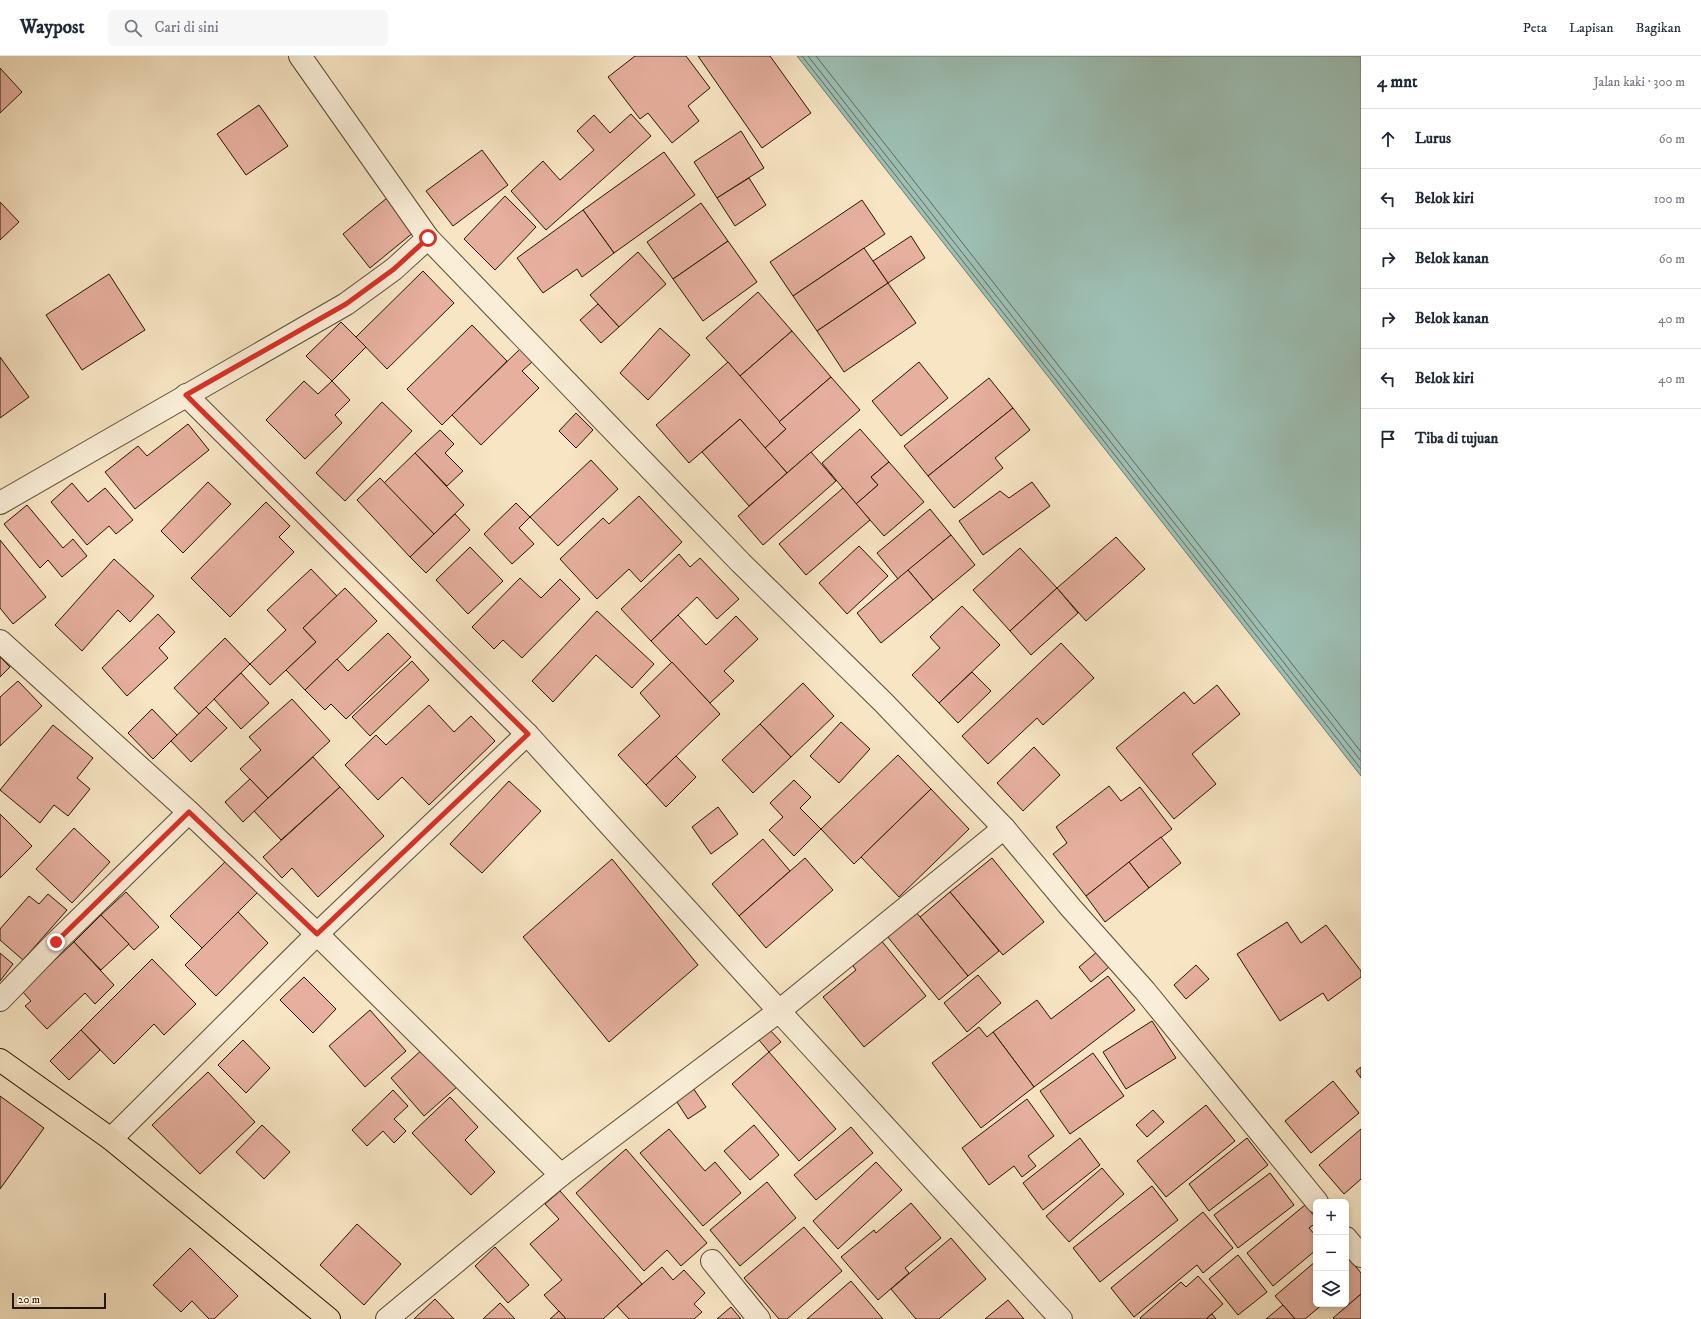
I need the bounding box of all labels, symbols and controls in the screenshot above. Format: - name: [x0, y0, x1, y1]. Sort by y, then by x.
- search box: [108, 10, 388, 46]
- text: Waypost: [20, 16, 84, 39]
- icon: search: [122, 17, 144, 39]
- text: Cari di sini: [154, 18, 219, 37]
- text: Peta: [1523, 19, 1547, 37]
- text: Lapisan: [1569, 19, 1614, 37]
- text: Bagikan: [1636, 19, 1681, 37]
- text: 4 mnt: [1377, 71, 1417, 93]
- text: Jalan kaki · 300 m: [1594, 74, 1685, 90]
- icon: ahead: [1377, 128, 1399, 150]
- text: Lurus: [1415, 129, 1451, 148]
- text: 60 m: [1659, 131, 1685, 147]
- icon: left: [1377, 188, 1399, 210]
- text: Belok kiri: [1415, 189, 1474, 208]
- text: 100 m: [1654, 191, 1685, 207]
- route start: [419, 229, 437, 247]
- icon: right: [1377, 248, 1399, 270]
- text: Belok kanan: [1415, 249, 1489, 268]
- text: 60 m: [1659, 251, 1685, 267]
- icon: right: [1377, 308, 1399, 330]
- text: Belok kanan: [1415, 309, 1489, 328]
- text: 40 m: [1658, 311, 1685, 327]
- icon: left: [1377, 368, 1399, 390]
- text: Belok kiri: [1415, 369, 1474, 388]
- text: 40 m: [1658, 371, 1685, 387]
- icon: arrive: [1377, 428, 1399, 450]
- text: Tiba di tujuan: [1415, 429, 1498, 448]
- route end: [47, 933, 65, 951]
- map controls: [1313, 1199, 1349, 1307]
- button: +: [1313, 1199, 1349, 1235]
- button: −: [1313, 1235, 1349, 1271]
- button: layers: [1313, 1271, 1349, 1307]
- scale bar: [12, 1291, 106, 1310]
- text: 20 m: [18, 1293, 40, 1307]

